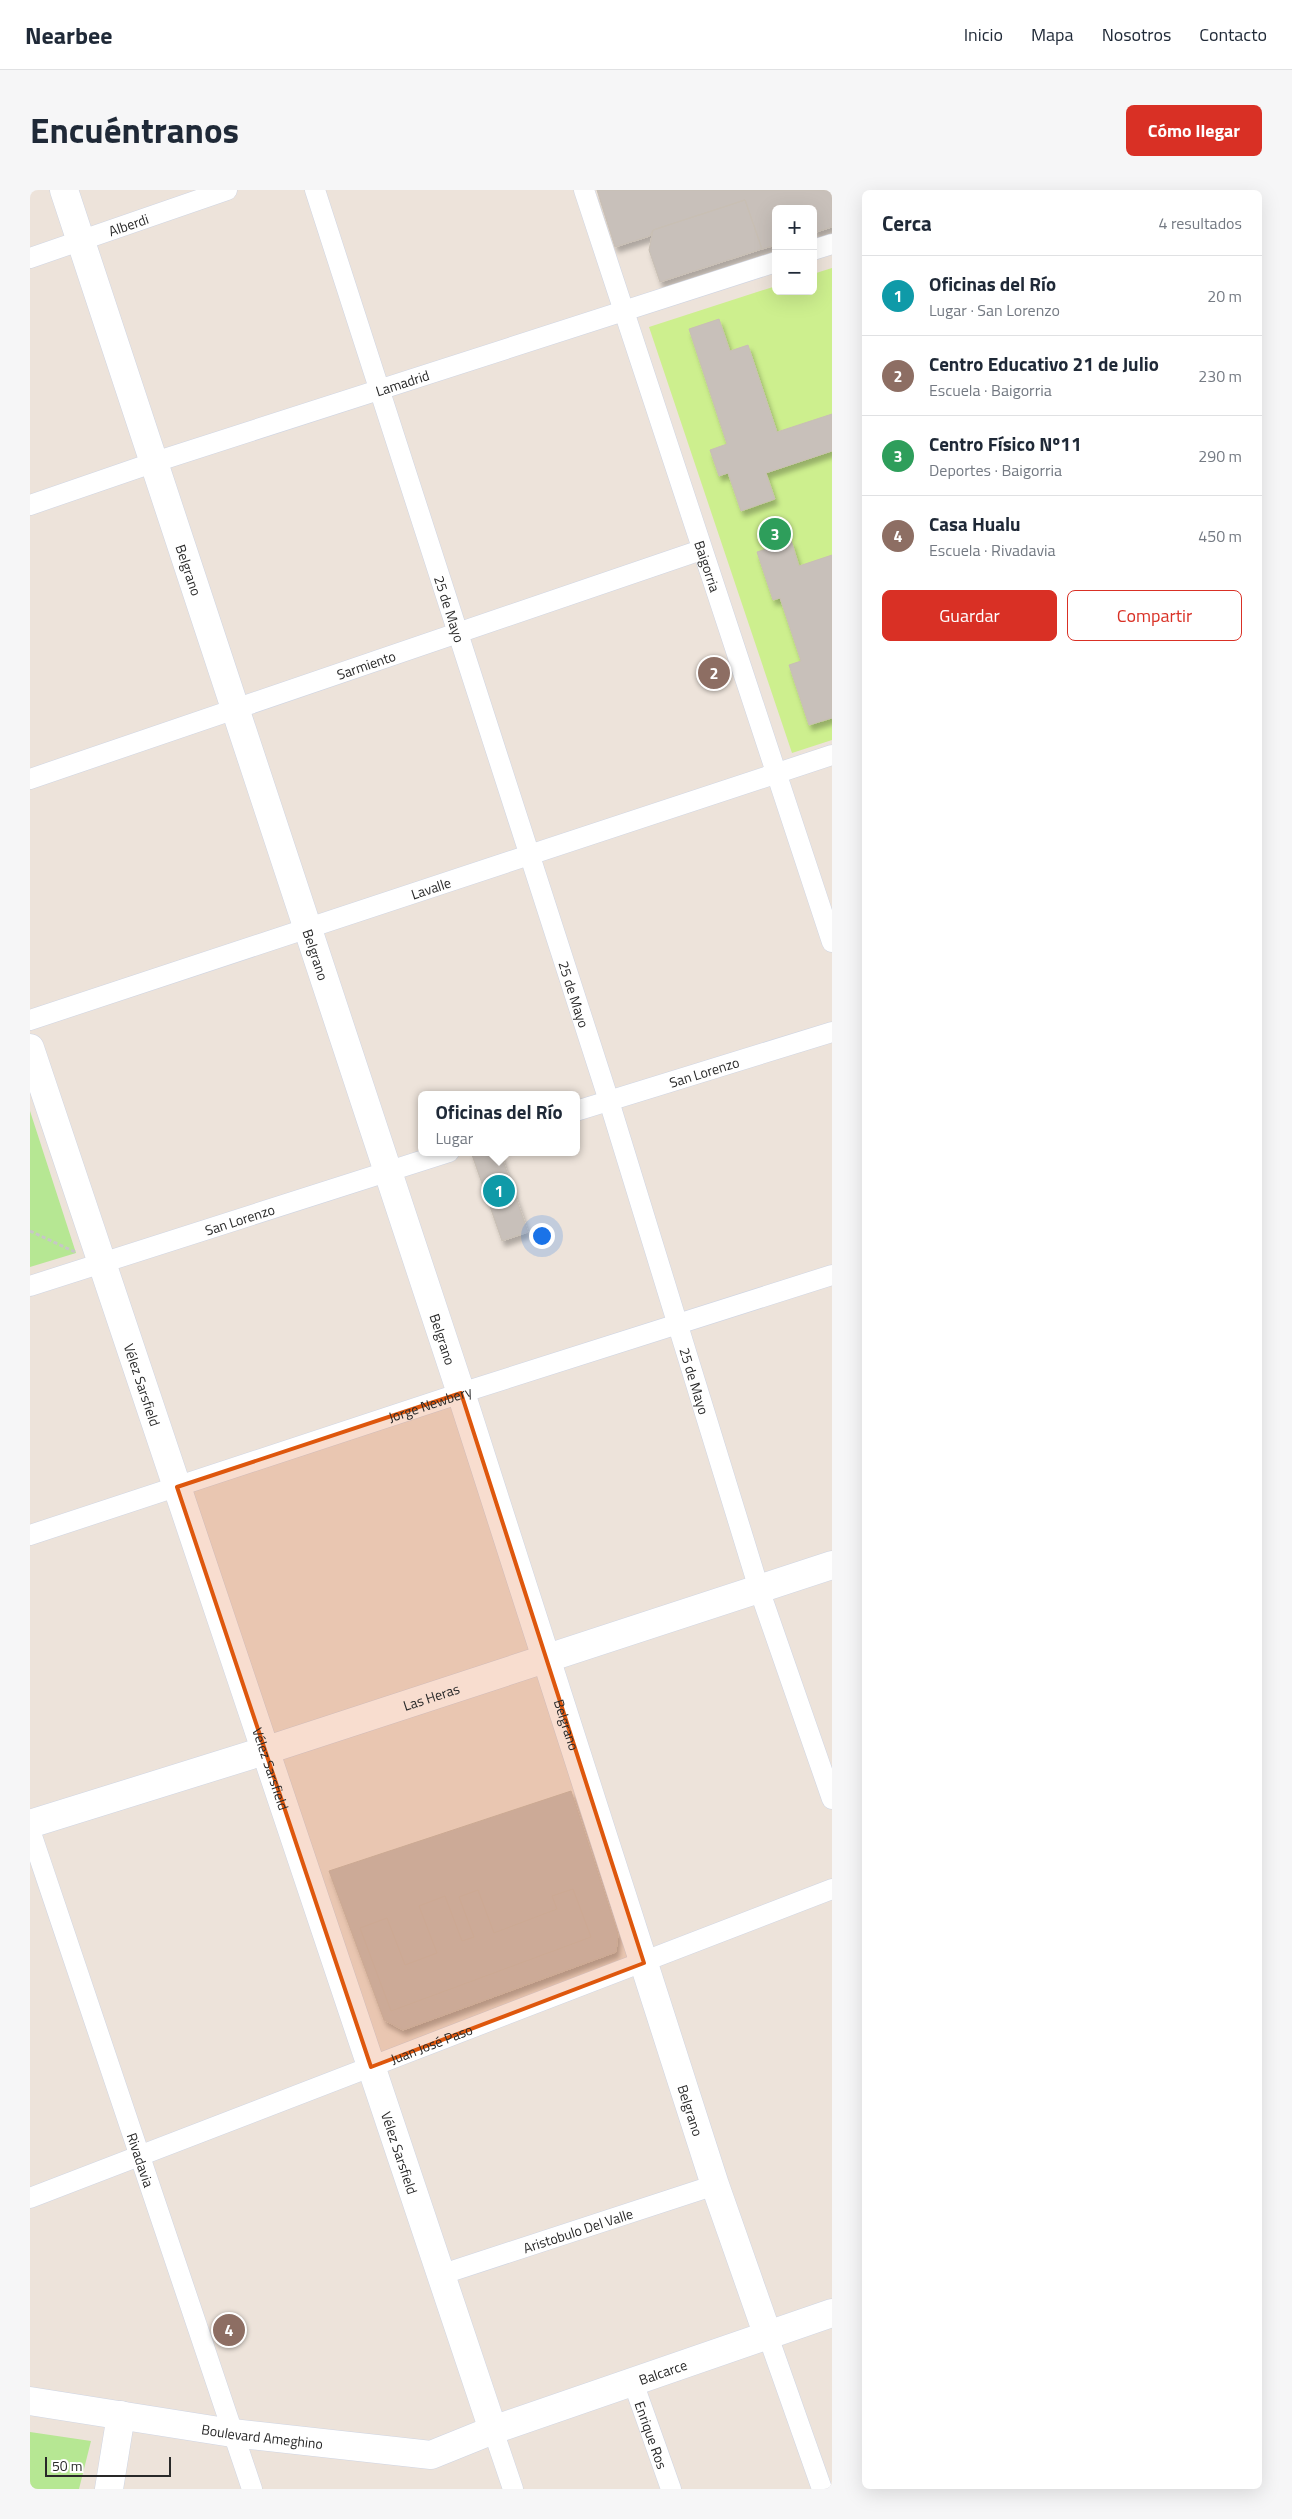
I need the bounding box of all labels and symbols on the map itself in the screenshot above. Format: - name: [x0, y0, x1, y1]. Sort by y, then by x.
- street label: Alberdi: [105, 207, 151, 241]
- street label: Lamadrid: [373, 364, 432, 401]
- pin: 3: [759, 515, 791, 553]
- street label: Baigorria: [690, 538, 726, 595]
- street label: Belgrano: [171, 541, 208, 598]
- street label: 25 de Mayo: [430, 573, 471, 645]
- street label: Sarmiento: [334, 645, 398, 684]
- pin: 2: [698, 654, 730, 692]
- street label: Lavalle: [408, 871, 453, 904]
- street label: Belgrano: [298, 926, 335, 983]
- street label: 25 de Mayo: [554, 958, 595, 1030]
- street label: San Lorenzo: [666, 1051, 742, 1092]
- pin: 1: [483, 1172, 515, 1210]
- street label: San Lorenzo: [202, 1198, 277, 1240]
- your location: [529, 1223, 555, 1249]
- street label: Belgrano: [425, 1311, 461, 1367]
- street label: Vélez Sarsfield: [119, 1341, 166, 1429]
- street label: 25 de Mayo: [675, 1345, 715, 1417]
- street label: Jorge Newbery: [385, 1380, 474, 1427]
- street label: Las Heras: [400, 1677, 462, 1715]
- street label: Belgrano: [549, 1696, 585, 1753]
- street label: Vélez Sarsfield: [248, 1725, 295, 1813]
- street label: Juan José Paso: [387, 2018, 475, 2069]
- street label: Belgrano: [673, 2082, 709, 2139]
- street label: Vélez Sarsfield: [376, 2109, 424, 2197]
- street label: Rivadavia: [122, 2130, 160, 2190]
- street label: Aristobulo Del Valle: [520, 2202, 635, 2258]
- pin: 4: [213, 2311, 245, 2349]
- street label: Balcarce: [636, 2353, 690, 2390]
- street label: Enrique Ros: [630, 2398, 673, 2472]
- street label: Boulevard Ameghino: [200, 2418, 324, 2454]
- scale bar: [45, 2454, 171, 2477]

